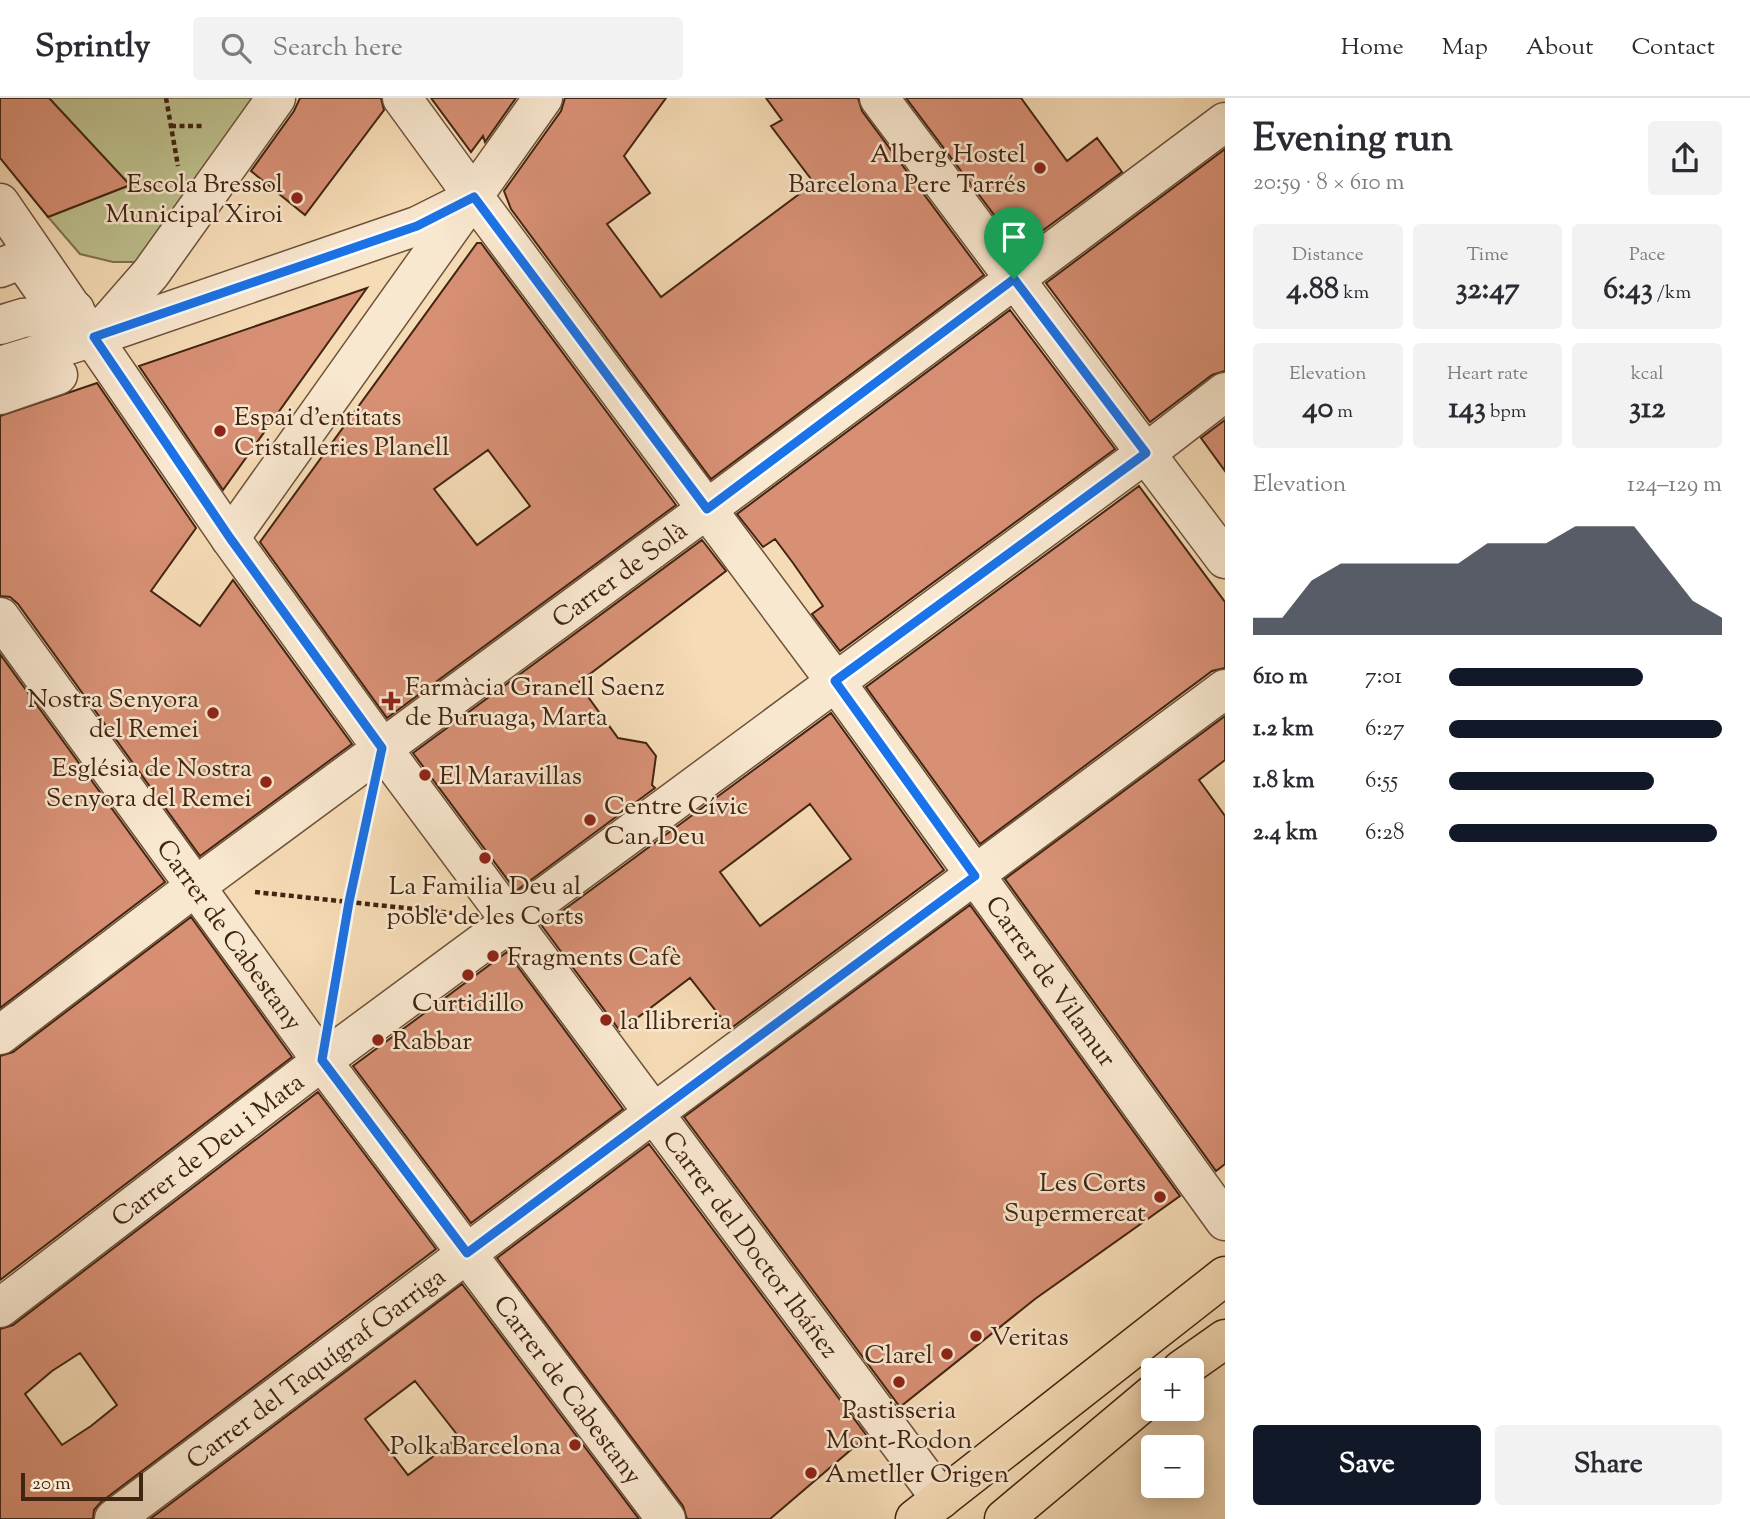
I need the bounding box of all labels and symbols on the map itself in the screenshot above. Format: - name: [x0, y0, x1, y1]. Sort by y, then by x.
- place label: Alberg Hostel Barcelona Pere Tarrés: [788, 137, 1026, 204]
- marker: Alberg Hostel Barcelona Pere Tarrés: [1032, 160, 1048, 176]
- place label: Escola Bressol Municipal Xiroi: [106, 167, 283, 234]
- marker: Escola Bressol Municipal Xiroi: [289, 190, 305, 206]
- pin: [984, 207, 1044, 279]
- place label: Espai d'entitats Cristalleries Planell: [234, 400, 450, 467]
- marker: Espai d'entitats Cristalleries Planell: [212, 423, 228, 439]
- street label: Carrer de Solà: [545, 513, 696, 638]
- place label: Farmàcia Granell Saenz de Buruaga, Marta: [405, 670, 665, 737]
- place label: Nostra Senyora del Remei: [27, 682, 199, 749]
- marker: Farmàcia Granell Saenz de Buruaga, Marta: [383, 693, 399, 709]
- marker: Nostra Senyora del Remei: [205, 705, 221, 721]
- place label: Església de Nostra Senyora del Remei: [46, 751, 252, 818]
- place label: El Maravillas: [439, 759, 582, 796]
- marker: El Maravillas: [417, 767, 433, 783]
- marker: Església de Nostra Senyora del Remei: [258, 774, 274, 790]
- place label: Centre Cívic Can Deu: [604, 789, 748, 856]
- marker: Centre Cívic Can Deu: [582, 812, 598, 828]
- street label: Carrer de Cabestany: [146, 832, 310, 1039]
- marker: La Familia Deu al poble de les Corts: [477, 850, 493, 866]
- place label: La Familia Deu al poble de les Corts: [386, 869, 584, 936]
- street label: Carrer de Vilamur: [975, 889, 1124, 1076]
- place label: Fragments Cafè: [507, 940, 681, 977]
- marker: Fragments Cafè: [485, 948, 501, 964]
- marker: Curtidillo: [460, 967, 476, 983]
- place label: Curtidillo: [412, 986, 524, 1023]
- place label: la llibreria: [620, 1004, 732, 1041]
- marker: la llibreria: [598, 1012, 614, 1028]
- place label: Rabbar: [392, 1024, 472, 1061]
- marker: Rabbar: [370, 1032, 386, 1048]
- street label: Carrer de Deu i Mata: [105, 1065, 313, 1237]
- street label: Carrer del Doctor Ibáñez: [652, 1124, 846, 1367]
- place label: Les Corts Supermercat: [1004, 1166, 1146, 1233]
- marker: Les Corts Supermercat: [1152, 1189, 1168, 1205]
- street label: Carrer del Taquígraf Garriga: [179, 1260, 454, 1479]
- street label: Carrer de Cabestany: [483, 1288, 650, 1493]
- place label: Veritas: [990, 1320, 1069, 1357]
- marker: Veritas: [968, 1328, 984, 1344]
- place label: Clarel: [864, 1338, 933, 1375]
- marker: Clarel: [939, 1346, 955, 1362]
- marker: Pastisseria Mont-Rodon: [891, 1374, 907, 1390]
- place label: Pastisseria Mont-Rodon: [826, 1393, 972, 1460]
- place label: PolkaBarcelona: [390, 1429, 561, 1466]
- marker: PolkaBarcelona: [567, 1437, 583, 1453]
- place label: Ametller Origen: [825, 1457, 1009, 1494]
- marker: Ametller Origen: [803, 1465, 819, 1481]
- scale bar: [21, 1470, 144, 1502]

